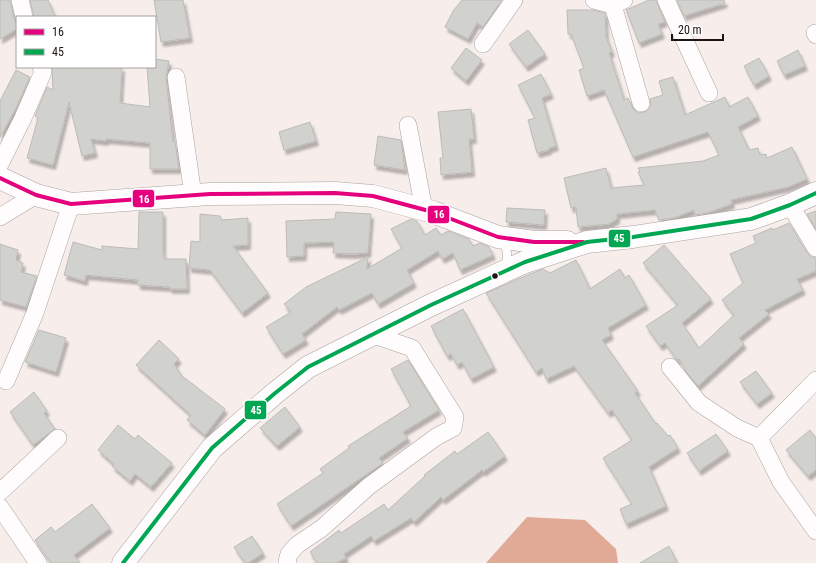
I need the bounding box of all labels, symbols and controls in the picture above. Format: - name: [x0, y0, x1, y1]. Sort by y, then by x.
- legend: [16, 16, 156, 68]
- scale bar: [672, 16, 723, 42]
- text: 20 m: [678, 23, 702, 37]
- text: 16: [52, 25, 64, 39]
- text: 45: [52, 45, 64, 59]
- line badge: 16: [132, 189, 155, 208]
- text: 16: [138, 193, 150, 206]
- line badge: 16: [427, 205, 450, 224]
- text: 16: [433, 208, 445, 221]
- line badge: 45: [608, 229, 631, 248]
- text: 45: [613, 232, 625, 245]
- unlabelled marker: [490, 271, 500, 281]
- line badge: 45: [244, 400, 267, 420]
- text: 45: [250, 404, 262, 417]

